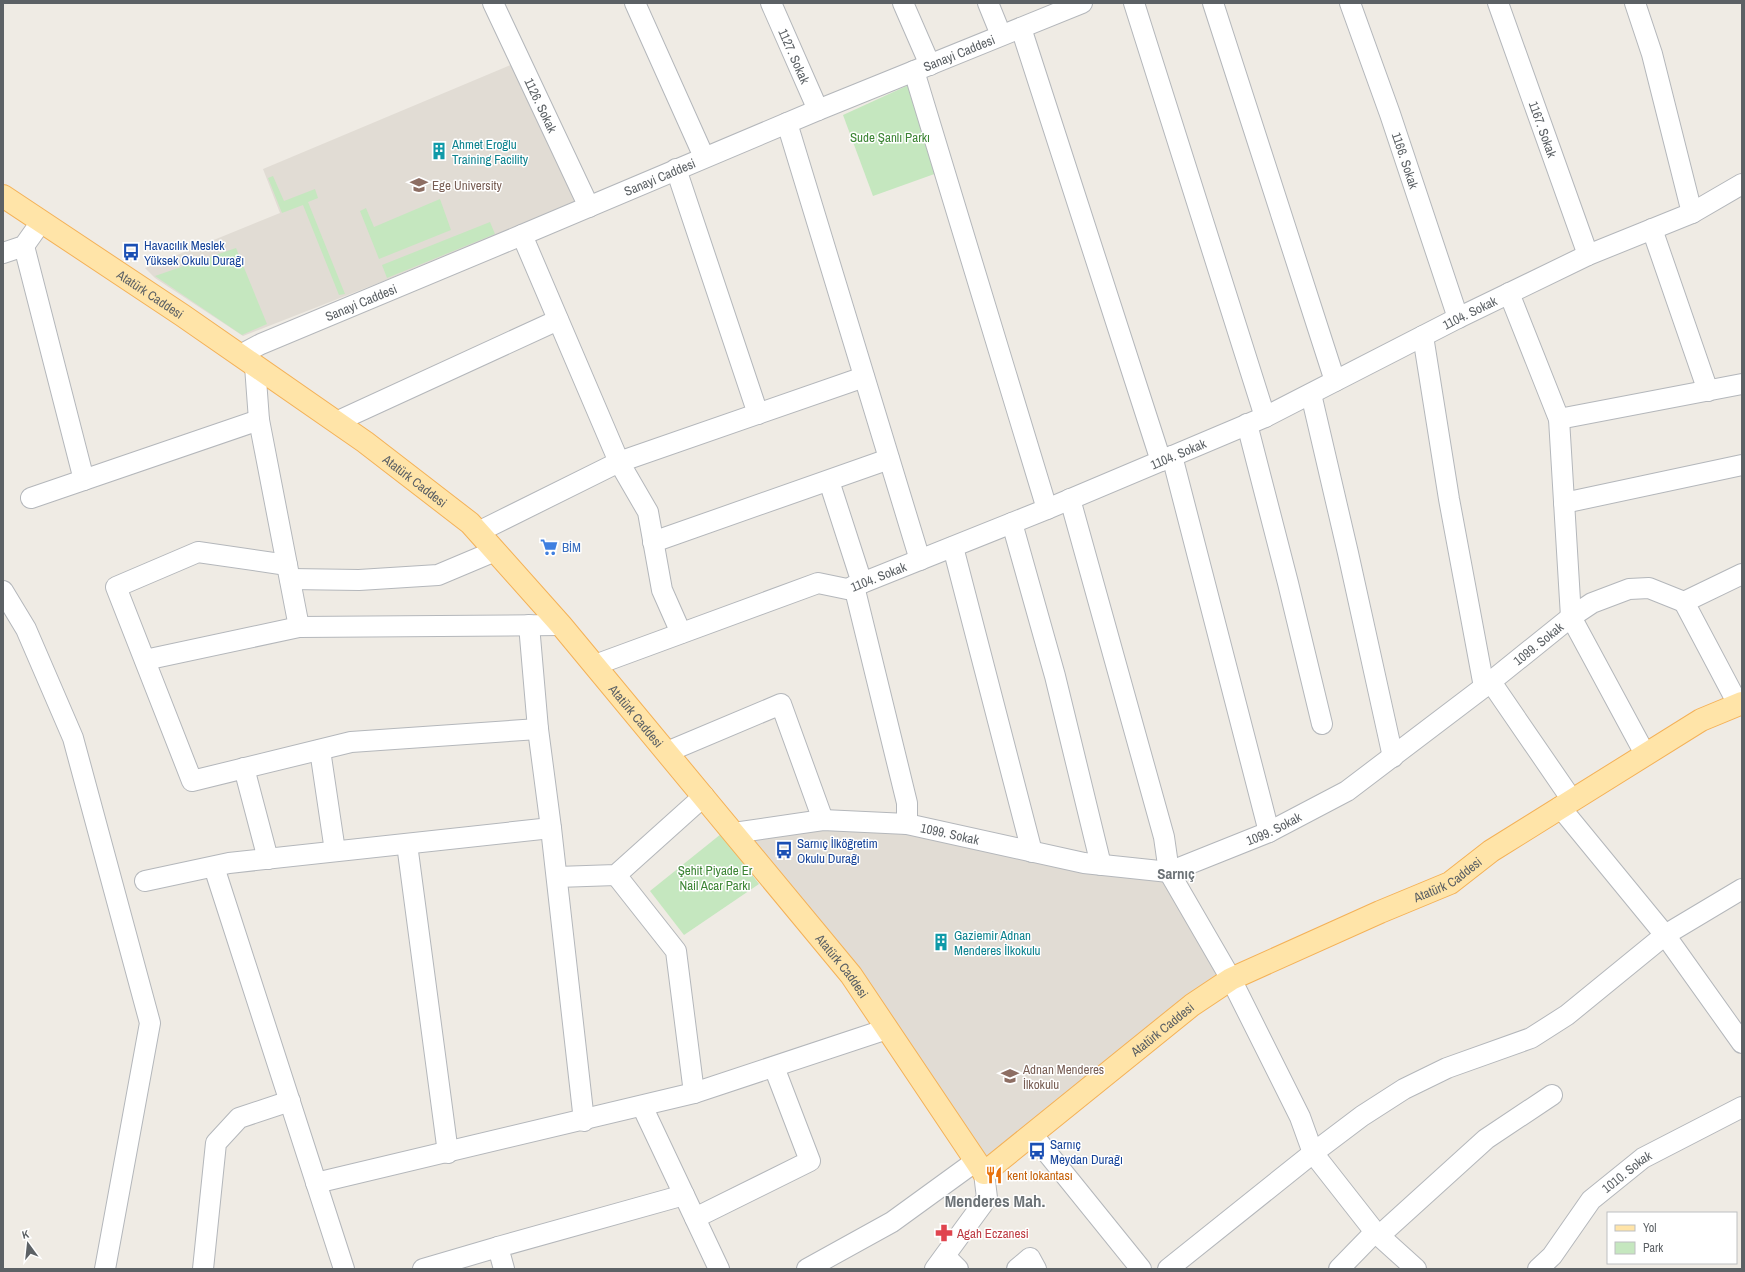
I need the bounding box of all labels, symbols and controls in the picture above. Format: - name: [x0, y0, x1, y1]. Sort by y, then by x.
- street label: 1127. Sokak: [775, 26, 814, 87]
- street label: Sanayi Caddesi: [921, 31, 997, 75]
- street label: 1126. Sokak: [521, 75, 562, 136]
- street label: 1167. Sokak: [1525, 99, 1561, 160]
- park label: Sude Şanlı Parkı: [850, 129, 930, 146]
- street label: 1166. Sokak: [1388, 130, 1423, 192]
- place label: Ahmet Eroğlu Training Facility: [451, 136, 529, 168]
- building icon: Ahmet Eroğlu Training Facility: [429, 141, 449, 161]
- street label: Sanayi Caddesi: [621, 154, 698, 199]
- school or university icon: Ege University: [409, 175, 429, 195]
- place label: Ege University: [432, 177, 503, 194]
- place label: Havacılık Meslek Yüksek Okulu Durağı: [144, 237, 244, 269]
- bus stop icon: Havacılık Meslek Yüksek Okulu Durağı: [121, 242, 141, 262]
- street label: Atatürk Caddesi: [113, 265, 187, 322]
- street label: Sanayi Caddesi: [323, 280, 399, 325]
- street label: 1104. Sokak: [1439, 292, 1500, 333]
- street label: 1104. Sokak: [1148, 434, 1209, 473]
- street label: Atatürk Caddesi: [379, 450, 451, 511]
- supermarket icon: BİM: [539, 537, 559, 557]
- place label: BİM: [562, 539, 581, 556]
- street label: 1104. Sokak: [848, 557, 909, 595]
- street label: 1099. Sokak: [1510, 618, 1567, 669]
- street label: Atatürk Caddesi: [605, 680, 667, 751]
- street label: 1099. Sokak: [1243, 808, 1305, 849]
- street label: 1099. Sokak: [919, 819, 981, 848]
- place label: Sarnıç İlköğretim Okulu Durağı: [797, 835, 878, 867]
- bus stop icon: Sarnıç İlköğretim Okulu Durağı: [774, 840, 794, 860]
- street label: Atatürk Caddesi: [1410, 853, 1485, 906]
- park label: Şehit Piyade Er Nail Acar Parkı: [678, 862, 753, 894]
- district label: Sarnıç: [1157, 863, 1195, 884]
- place label: Gaziemir Adnan Menderes İlkokulu: [954, 927, 1041, 959]
- street label: Atatürk Caddesi: [811, 930, 872, 1001]
- building icon: Gaziemir Adnan Menderes İlkokulu: [931, 932, 951, 952]
- street label: Atatürk Caddesi: [1126, 998, 1197, 1060]
- place label: Adnan Menderes İlkokulu: [1022, 1061, 1104, 1093]
- school or university icon: Adnan Menderes İlkokulu: [1000, 1066, 1020, 1086]
- place label: Sarnıç Meydan Durağı: [1050, 1136, 1123, 1168]
- bus stop icon: Sarnıç Meydan Durağı: [1027, 1141, 1047, 1161]
- street label: 1010. Sokak: [1598, 1146, 1655, 1197]
- restaurant icon: kent lokantası: [984, 1165, 1004, 1185]
- place label: kent lokantası: [1007, 1167, 1073, 1184]
- district label: Menderes Mah.: [945, 1189, 1045, 1212]
- legend: [1607, 1212, 1737, 1264]
- text: Yol: [1643, 1220, 1656, 1236]
- pharmacy icon: Agah Eczanesi: [934, 1223, 954, 1243]
- north arrow: [8, 1224, 48, 1264]
- place label: Agah Eczanesi: [956, 1225, 1029, 1242]
- text: K: [20, 1227, 31, 1242]
- text: Park: [1643, 1240, 1663, 1256]

